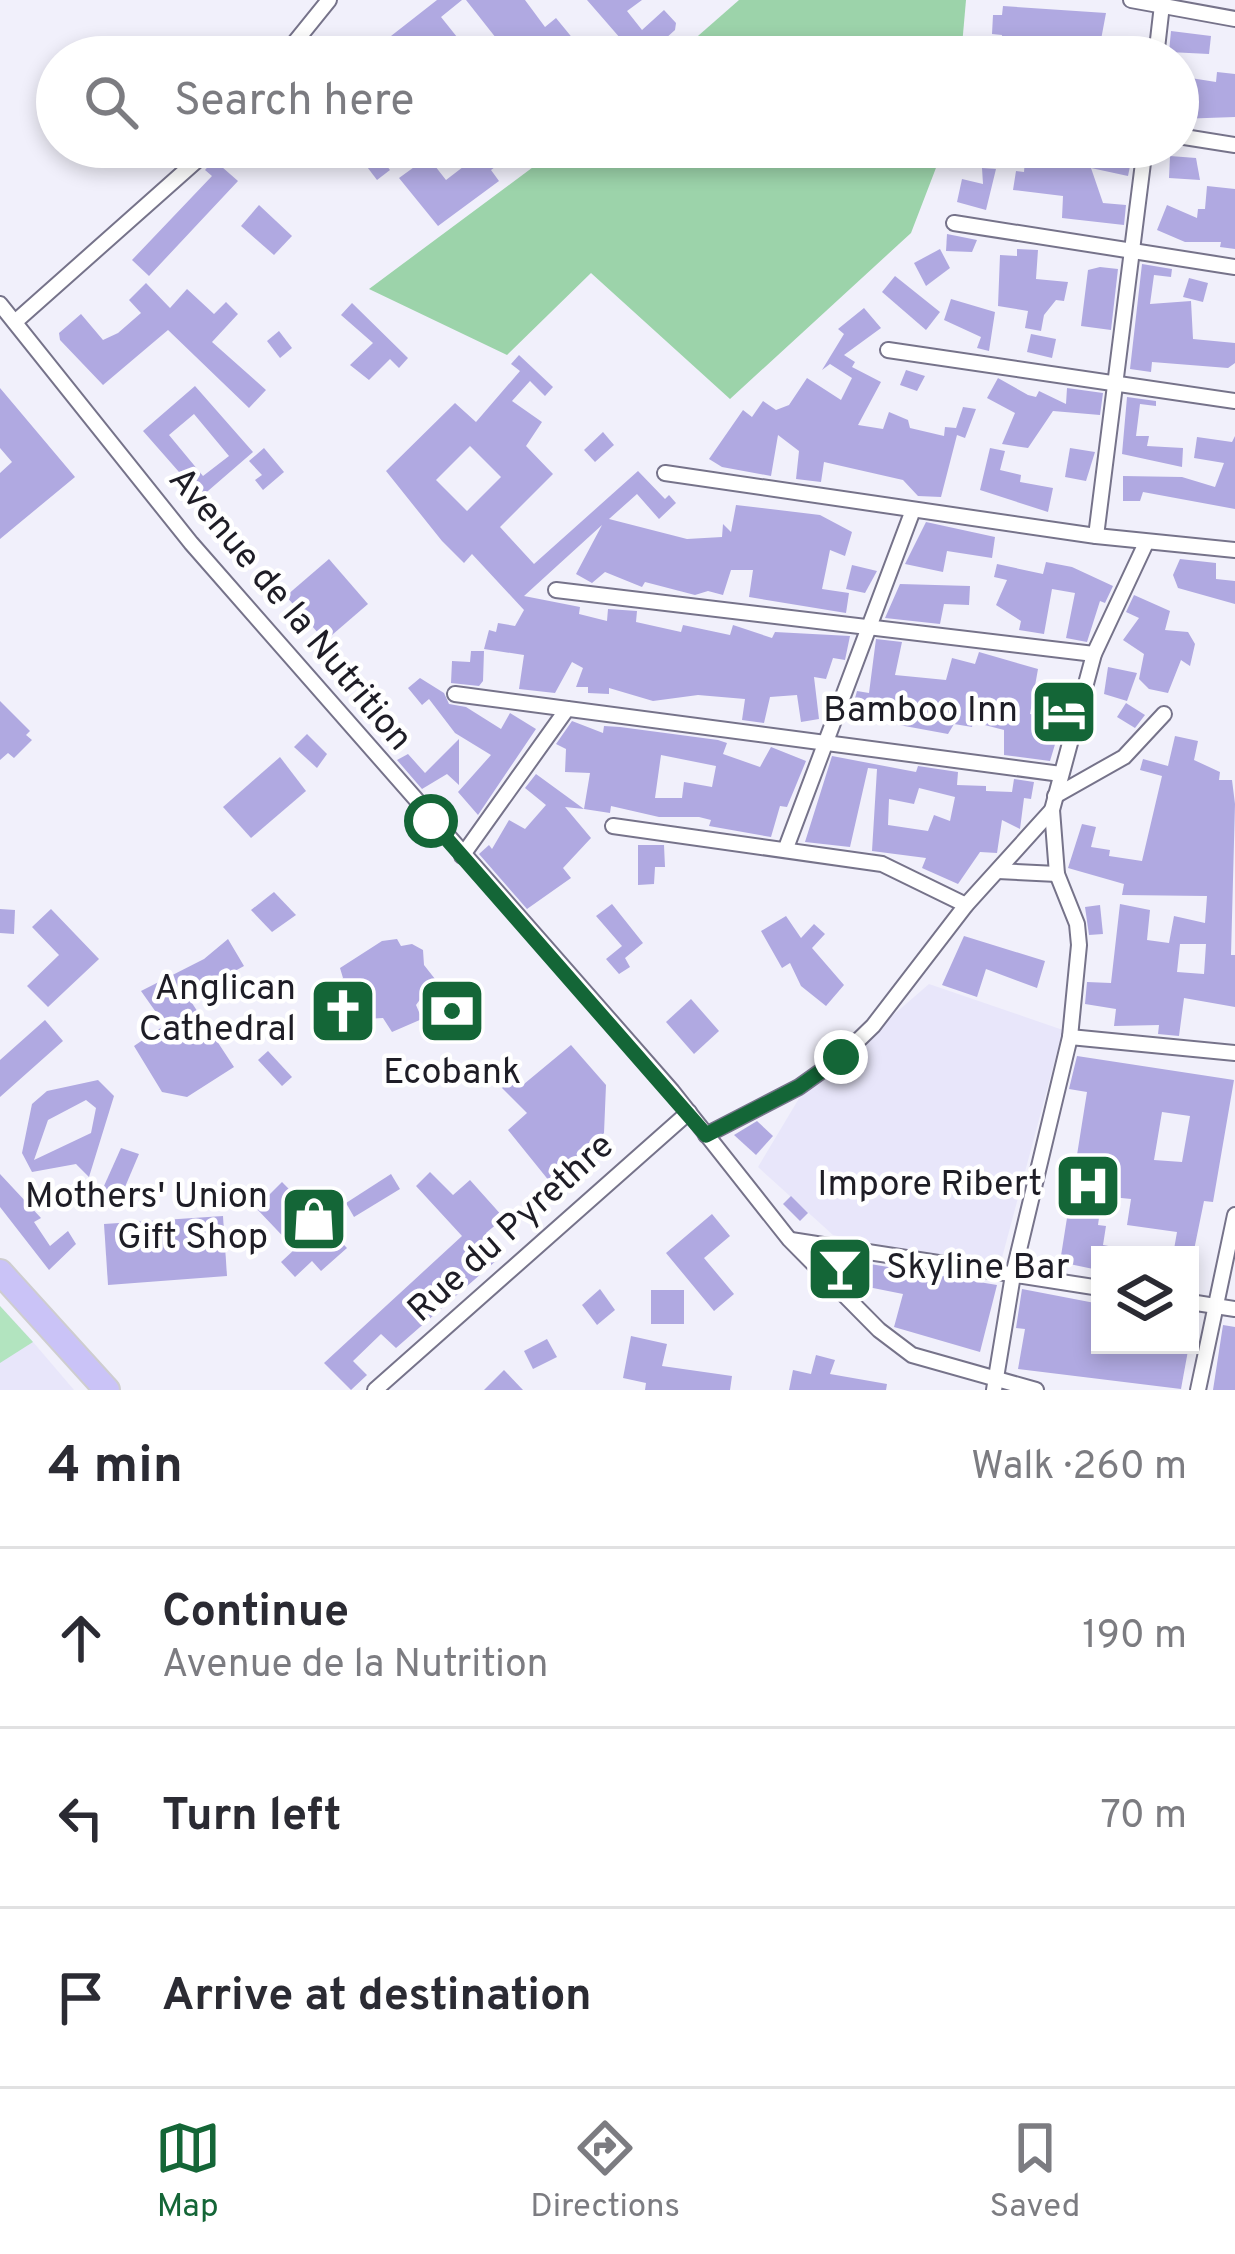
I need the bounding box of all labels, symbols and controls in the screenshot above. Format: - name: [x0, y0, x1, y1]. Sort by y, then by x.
- search box: [36, 36, 1199, 168]
- icon: search: [78, 69, 144, 135]
- text: Search here: [174, 74, 414, 131]
- street label: Avenue de la Nutrition: [157, 459, 421, 761]
- hotel icon: Bamboo Inn: [1029, 677, 1099, 747]
- place label: Bamboo Inn: [823, 689, 1018, 735]
- route start: [404, 794, 458, 848]
- place label: Anglican Cathedral: [139, 967, 296, 1054]
- church icon: Anglican Cathedral: [308, 976, 378, 1046]
- bank icon: Ecobank: [417, 976, 487, 1046]
- route end: [814, 1030, 868, 1084]
- place label: Ecobank: [383, 1051, 521, 1097]
- street label: Rue du Pyrethre: [399, 1124, 625, 1334]
- hospital icon: Impore Ribert: [1053, 1151, 1123, 1221]
- place label: Impore Ribert: [817, 1163, 1042, 1209]
- place label: Mothers' Union Gift Shop: [25, 1175, 268, 1262]
- shop icon: Mothers' Union Gift Shop: [279, 1184, 349, 1254]
- bar icon: Skyline Bar: [805, 1234, 875, 1304]
- place label: Skyline Bar: [886, 1246, 1070, 1292]
- map controls: [1091, 1246, 1199, 1354]
- button: layers: [1091, 1246, 1199, 1354]
- text: 4 min: [48, 1436, 183, 1501]
- text: Walk · 260 m: [971, 1444, 1187, 1493]
- text: Continue: [162, 1585, 349, 1642]
- icon: ahead: [48, 1605, 114, 1671]
- text: 190 m: [1082, 1613, 1187, 1662]
- text: Avenue de la Nutrition: [162, 1642, 549, 1691]
- icon: left: [48, 1785, 114, 1851]
- text: Turn left: [162, 1789, 341, 1846]
- text: 70 m: [1101, 1793, 1187, 1842]
- icon: arrive: [48, 1965, 114, 2031]
- text: Arrive at destination: [162, 1969, 592, 2026]
- tab: Map: [155, 2115, 221, 2229]
- tab: Directions: [530, 2115, 680, 2229]
- tab: Saved: [990, 2115, 1080, 2229]

